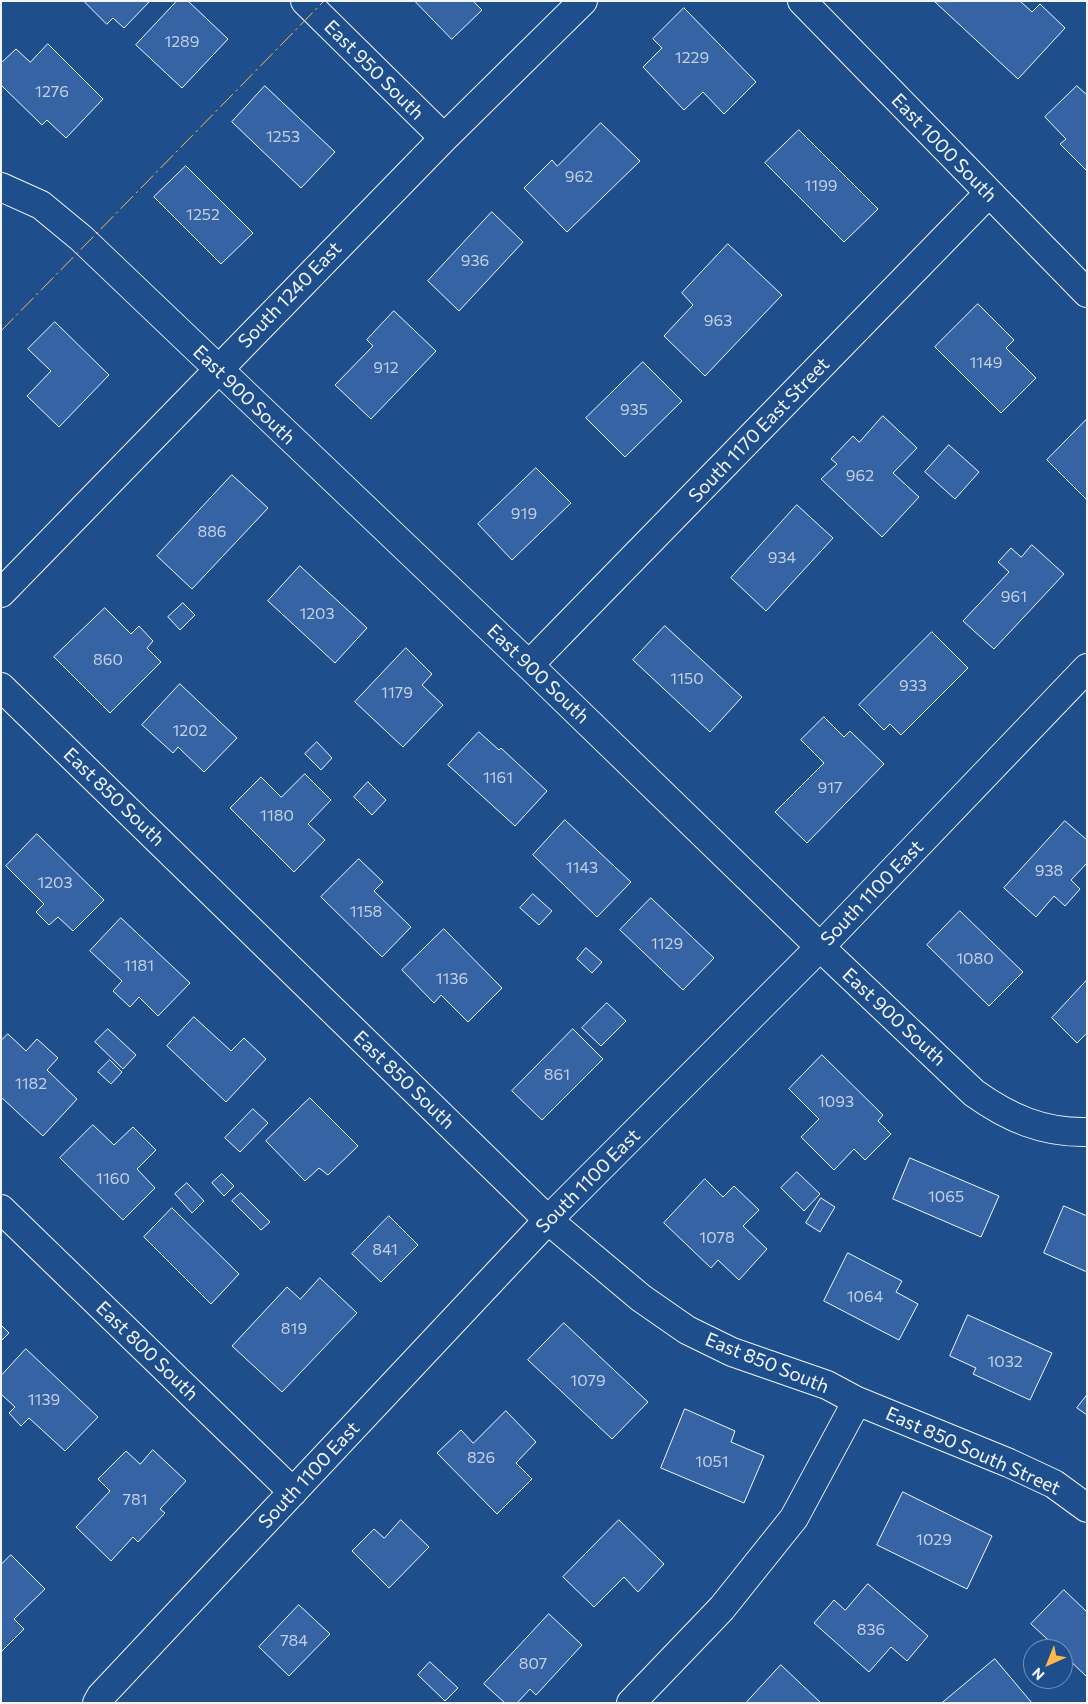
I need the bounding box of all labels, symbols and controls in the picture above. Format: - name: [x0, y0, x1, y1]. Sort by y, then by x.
- street label: East 950 South: [319, 15, 429, 125]
- house number: 1289: [164, 32, 200, 52]
- house number: 1229: [675, 48, 709, 68]
- house number: 1276: [35, 82, 69, 102]
- street label: East 1000 South: [886, 89, 1002, 207]
- house number: 1253: [266, 127, 300, 147]
- house number: 962: [565, 167, 593, 187]
- house number: 1199: [804, 176, 838, 196]
- house number: 1252: [186, 205, 220, 225]
- street label: South 1240 East: [234, 237, 346, 353]
- house number: 936: [461, 251, 489, 271]
- house number: 963: [704, 311, 732, 331]
- street label: East 900 South: [188, 341, 300, 449]
- street label: South 1170 East Street: [684, 353, 834, 507]
- house number: 1149: [970, 353, 1002, 373]
- house number: 912: [373, 358, 399, 378]
- house number: 935: [620, 400, 648, 420]
- house number: 962: [846, 466, 874, 486]
- house number: 919: [511, 504, 537, 524]
- house number: 886: [197, 522, 227, 542]
- house number: 934: [768, 548, 796, 568]
- house number: 961: [1001, 587, 1027, 607]
- house number: 1203: [299, 604, 335, 624]
- street label: East 900 South: [482, 620, 594, 728]
- house number: 860: [93, 650, 123, 670]
- house number: 1150: [670, 669, 704, 689]
- house number: 933: [899, 676, 927, 696]
- house number: 1179: [381, 683, 413, 703]
- house number: 1202: [173, 721, 207, 741]
- street label: East 850 South: [59, 743, 169, 851]
- house number: 1161: [483, 768, 513, 788]
- house number: 917: [818, 778, 842, 798]
- house number: 1180: [260, 806, 294, 826]
- street label: South 1100 East: [816, 836, 928, 950]
- house number: 1143: [566, 858, 598, 878]
- house number: 938: [1035, 861, 1063, 881]
- house number: 1203: [37, 873, 73, 893]
- house number: 1158: [350, 902, 382, 922]
- house number: 1129: [651, 934, 683, 954]
- house number: 1080: [956, 949, 994, 969]
- house number: 1181: [124, 956, 154, 976]
- street label: East 900 South: [838, 963, 950, 1071]
- house number: 1136: [436, 969, 468, 989]
- street label: East 850 South: [349, 1026, 459, 1134]
- house number: 861: [544, 1065, 570, 1085]
- house number: 1182: [15, 1074, 47, 1094]
- house number: 1093: [818, 1092, 854, 1112]
- street label: South 1100 East: [531, 1124, 645, 1238]
- house number: 1160: [96, 1169, 130, 1189]
- house number: 1065: [928, 1187, 964, 1207]
- house number: 1078: [699, 1228, 735, 1248]
- house number: 841: [372, 1240, 398, 1260]
- house number: 1064: [847, 1287, 883, 1307]
- street label: East 800 South: [91, 1297, 203, 1405]
- house number: 819: [281, 1319, 307, 1339]
- street label: East 850 South: [702, 1328, 832, 1398]
- house number: 1032: [987, 1352, 1023, 1372]
- house number: 1079: [570, 1371, 606, 1391]
- house number: 1139: [28, 1390, 60, 1410]
- street label: East 850 South Street: [882, 1402, 1064, 1500]
- street label: South 1100 East: [254, 1417, 364, 1533]
- house number: 826: [467, 1448, 495, 1468]
- house number: 1051: [695, 1452, 729, 1472]
- house number: 781: [123, 1490, 147, 1510]
- house number: 1029: [916, 1530, 952, 1550]
- house number: 836: [857, 1620, 885, 1640]
- house number: 784: [280, 1631, 308, 1651]
- north arrow: [1023, 1639, 1073, 1689]
- house number: 807: [519, 1654, 547, 1674]
- text: N: [1028, 1665, 1048, 1684]

